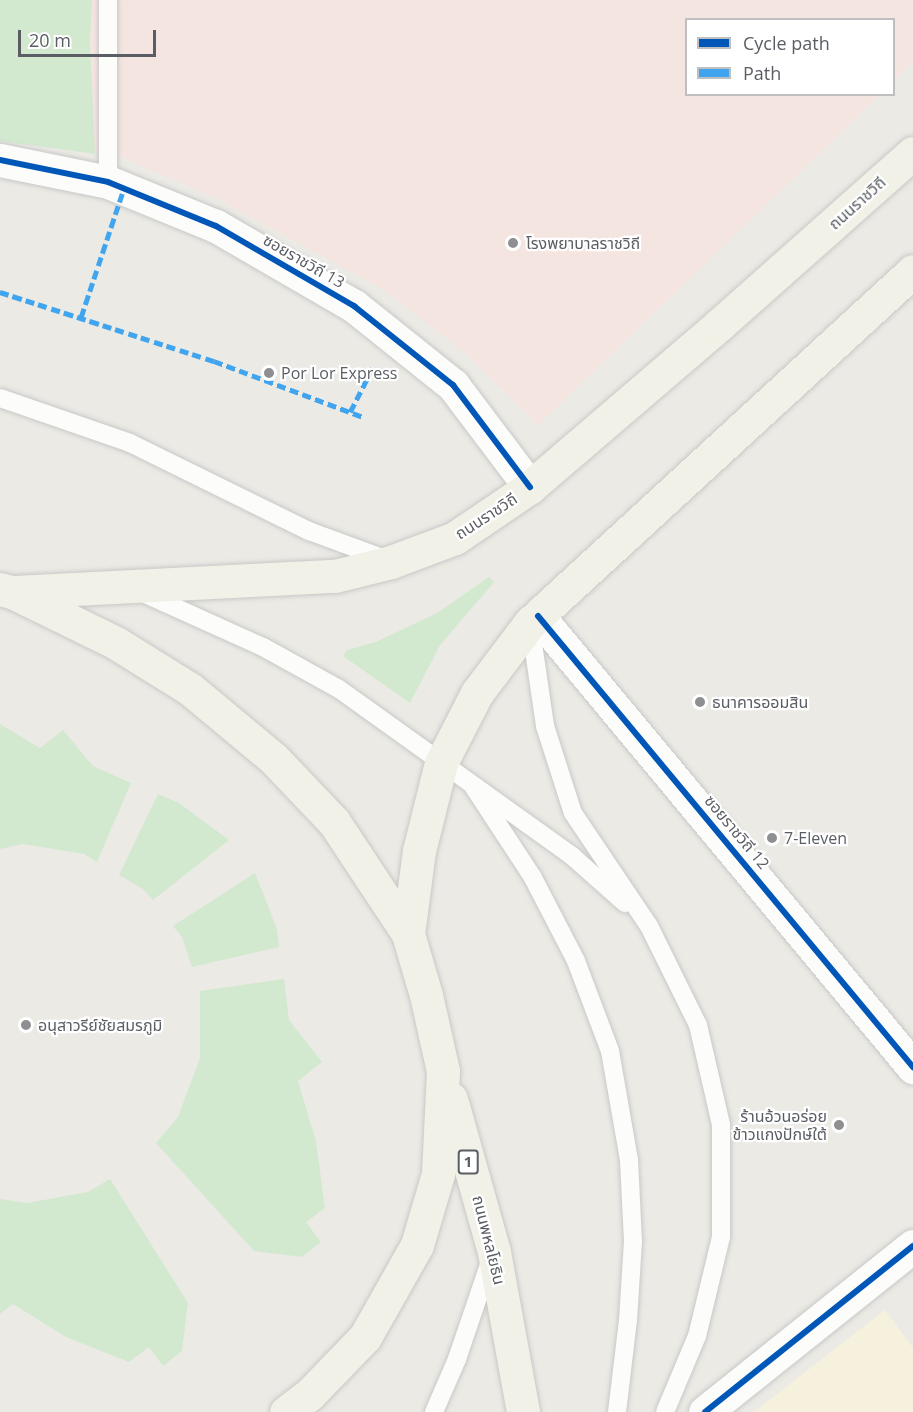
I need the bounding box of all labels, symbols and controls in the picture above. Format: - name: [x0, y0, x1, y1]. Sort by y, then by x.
- scale bar: [21, 18, 159, 56]
- legend: [685, 18, 895, 96]
- text: 20 m: [29, 28, 71, 52]
- text: Cycle path: [743, 31, 830, 55]
- text: Path: [743, 61, 781, 85]
- street label: ถนนราชวิถี: [825, 172, 889, 234]
- street label: ซอยราชวิถี 13: [260, 230, 348, 292]
- place label: โรงพยาบาลราชวิถี: [526, 233, 640, 253]
- marker: โรงพยาบาลราชวิถี: [504, 234, 522, 252]
- place label: Por Lor Express: [281, 363, 397, 383]
- marker: Por Lor Express: [262, 366, 276, 380]
- street label: ถนนราชวิถี: [451, 489, 521, 543]
- place label: ธนาคารออมสิน: [712, 692, 808, 712]
- marker: ธนาคารออมสิน: [693, 695, 707, 709]
- street label: ซอยราชวิถี 12: [701, 791, 773, 873]
- place label: 7-Eleven: [784, 828, 847, 848]
- marker: 7-Eleven: [765, 831, 779, 845]
- place label: อนุสาวรีย์ชัยสมรภูมิ: [38, 1015, 162, 1035]
- marker: อนุสาวรีย์ชัยสมรภูมิ: [19, 1018, 33, 1032]
- place label: ร้านอ้วนอร่อย ข้าวแกงปักษ์ใต้: [732, 1106, 827, 1144]
- marker: ร้านอ้วนอร่อย ข้าวแกงปักษ์ใต้: [832, 1118, 846, 1132]
- road number: 1: [458, 1150, 478, 1174]
- street label: ถนนพหลโยธิน: [469, 1193, 509, 1287]

